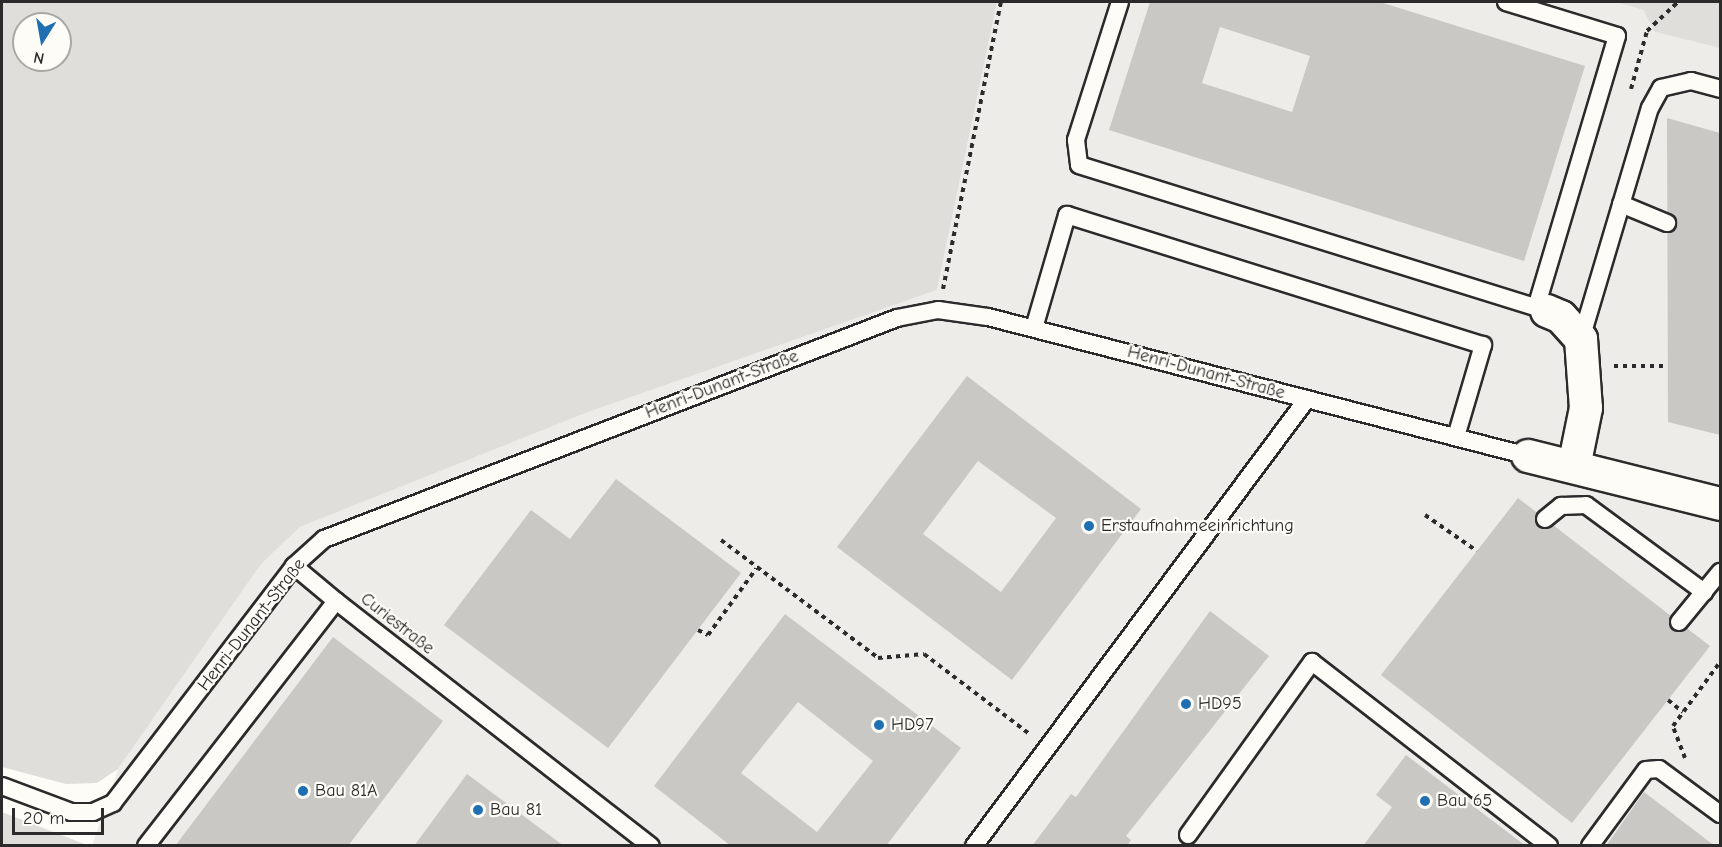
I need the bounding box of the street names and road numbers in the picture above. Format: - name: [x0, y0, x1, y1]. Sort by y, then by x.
- street label: Henri-Dunant-Straße: [1125, 342, 1287, 404]
- street label: Henri-Dunant-Straße: [642, 346, 802, 424]
- street label: Henri-Dunant-Straße: [194, 554, 310, 696]
- street label: Curiestraße: [356, 588, 438, 660]

